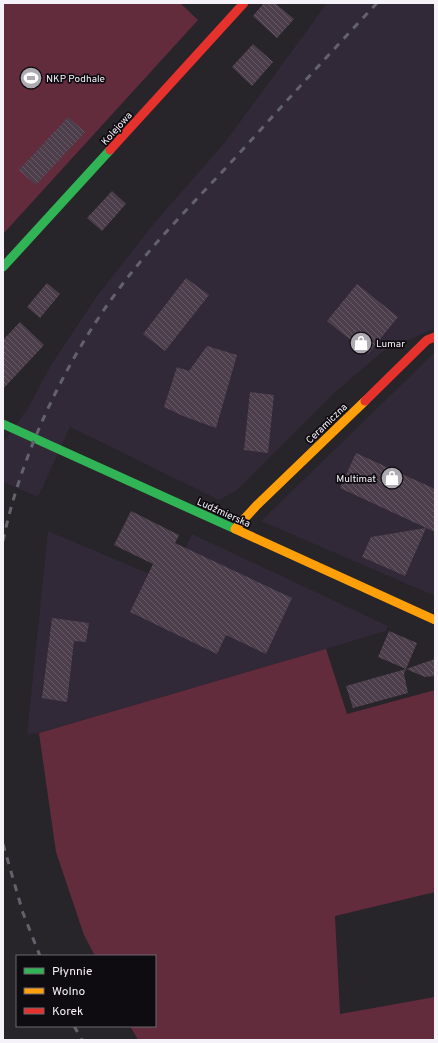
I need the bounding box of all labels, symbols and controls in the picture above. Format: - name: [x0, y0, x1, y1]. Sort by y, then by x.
- sports icon: NKP Podhale: [18, 65, 44, 91]
- place label: NKP Podhale: [46, 73, 105, 86]
- street label: Kolejowa: [99, 110, 135, 148]
- shop icon: Lumar: [348, 330, 374, 356]
- place label: Lumar: [376, 338, 405, 351]
- street label: Ceramiczna: [303, 401, 351, 447]
- shop icon: Multimat: [379, 465, 405, 491]
- place label: Multimat: [336, 473, 376, 486]
- street label: Ludźmierska: [195, 496, 252, 531]
- legend: [16, 955, 156, 1027]
- text: Płynnie: [52, 964, 92, 980]
- text: Wolno: [52, 984, 86, 1000]
- text: Korek: [52, 1004, 83, 1020]

